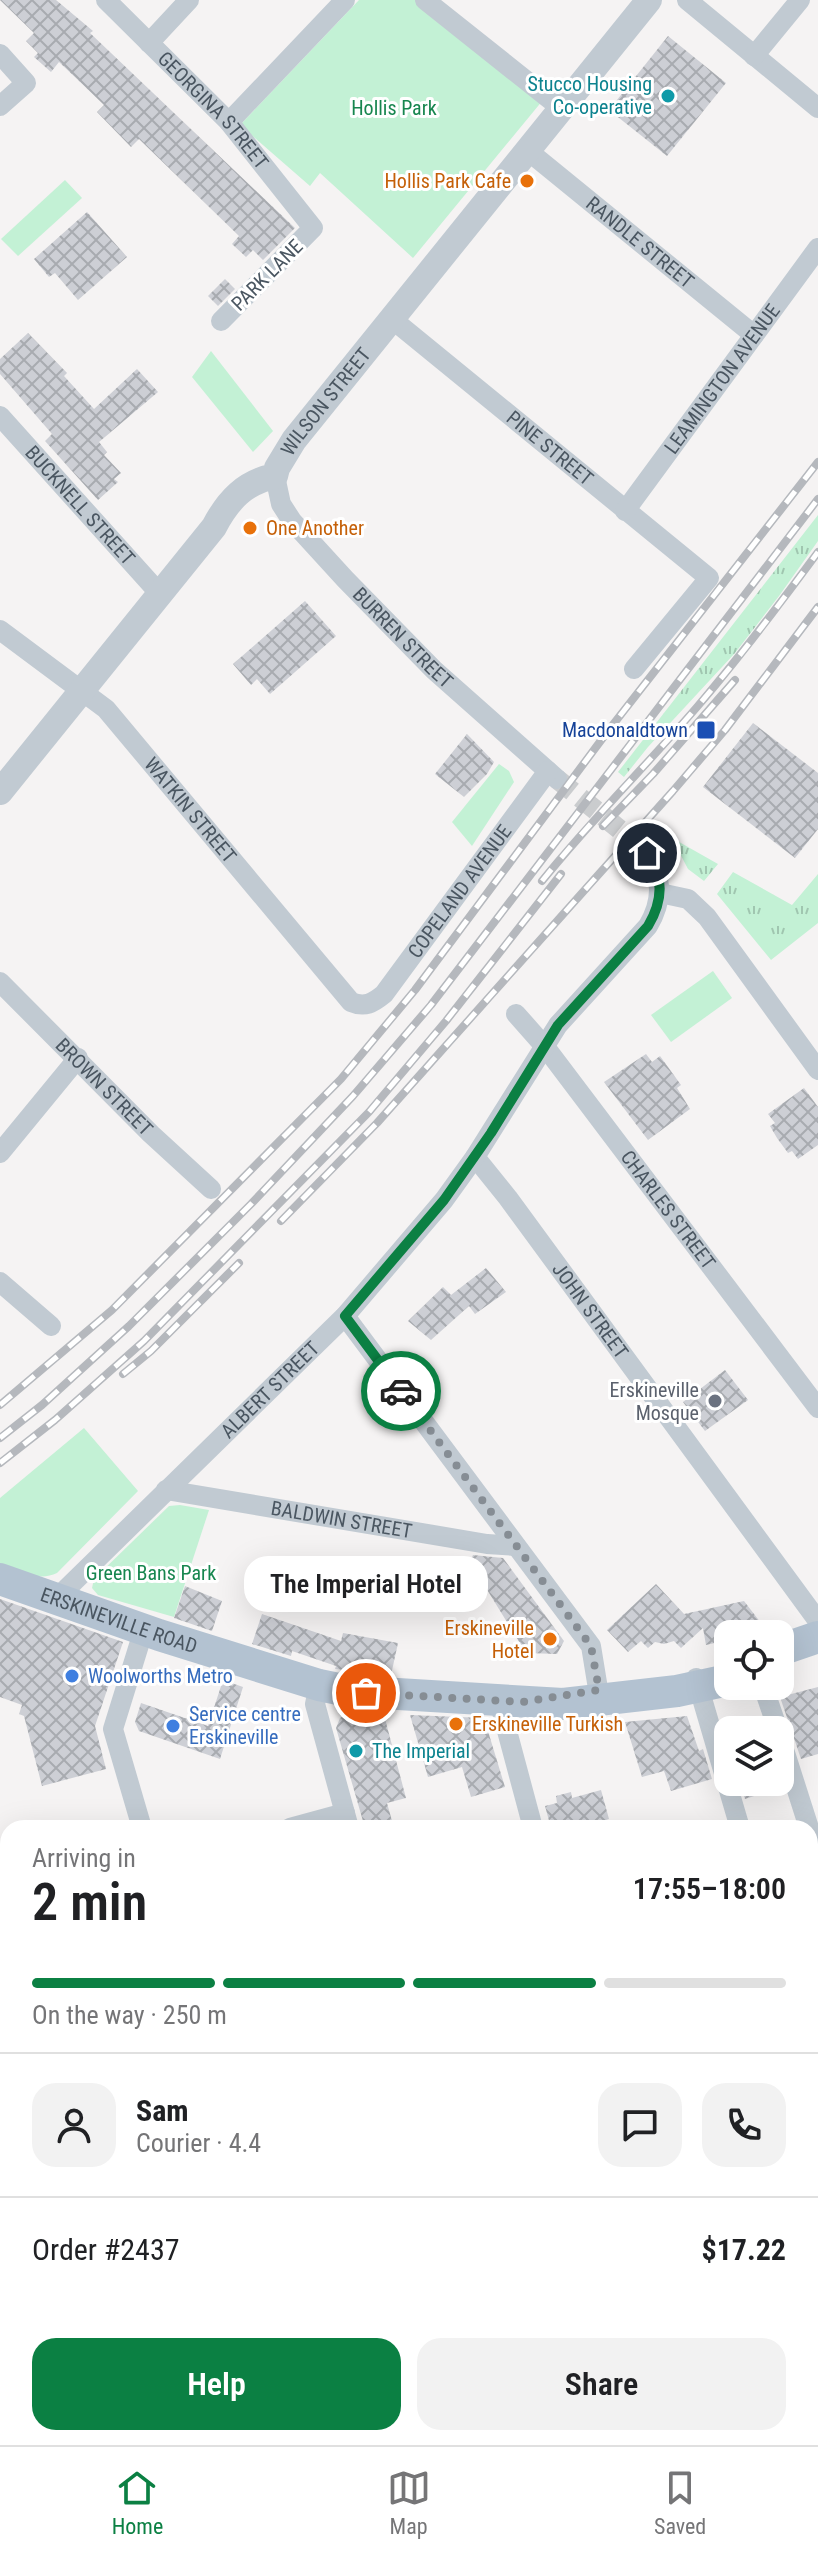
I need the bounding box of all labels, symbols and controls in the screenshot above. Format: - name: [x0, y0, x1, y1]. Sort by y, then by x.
- street label: GEORGINA STREET: [153, 46, 274, 174]
- place label: Stucco Housing Co-operative: [528, 72, 652, 119]
- marker: Stucco Housing Co-operative: [659, 87, 677, 105]
- park label: Hollis Park: [351, 96, 437, 120]
- place label: Hollis Park Cafe: [384, 169, 511, 193]
- marker: Hollis Park Cafe: [518, 172, 536, 190]
- street label: RANDLE STREET: [581, 191, 699, 293]
- street label: PARK LANE: [226, 234, 308, 316]
- street label: LEAMINGTON AVENUE: [659, 299, 785, 458]
- street label: WILSON STREET: [276, 343, 376, 460]
- street label: PINE STREET: [502, 406, 598, 491]
- street label: BUCKNELL STREET: [20, 441, 140, 570]
- place label: One Another: [266, 516, 364, 540]
- marker: One Another: [241, 519, 259, 537]
- street label: BURREN STREET: [348, 582, 458, 693]
- place label: Macdonaldtown: [562, 718, 688, 742]
- marker: Macdonaldtown: [695, 719, 717, 741]
- street label: WATKIN STREET: [140, 752, 242, 868]
- pin: [613, 819, 681, 887]
- street label: COPELAND AVENUE: [403, 820, 517, 963]
- icon: home: [625, 831, 669, 875]
- street label: BROWN STREET: [51, 1033, 158, 1141]
- street label: CHARLES STREET: [616, 1146, 721, 1274]
- street label: JOHN STREET: [547, 1258, 633, 1363]
- street label: ALBERT STREET: [216, 1336, 324, 1443]
- courier: [361, 1351, 441, 1431]
- icon: car: [379, 1369, 423, 1413]
- place label: Erskineville Mosque: [610, 1378, 699, 1425]
- marker: Erskineville Mosque: [706, 1392, 724, 1410]
- street label: BALDWIN STREET: [269, 1496, 414, 1543]
- callout: The Imperial Hotel: [244, 1557, 488, 1613]
- park label: Green Bans Park: [86, 1561, 216, 1585]
- text: The Imperial Hotel: [270, 1569, 462, 1599]
- street label: ERSKINEVILLE ROAD: [37, 1582, 200, 1658]
- place label: Erskineville Hotel: [445, 1616, 534, 1663]
- map controls: [714, 1620, 794, 1796]
- button: locate: [714, 1620, 794, 1700]
- marker: Erskineville Hotel: [541, 1630, 559, 1648]
- pin: [332, 1659, 400, 1727]
- place label: Woolworths Metro: [88, 1664, 233, 1688]
- marker: Woolworths Metro: [63, 1667, 81, 1685]
- icon: bag: [344, 1671, 388, 1715]
- place label: Service centre Erskineville: [189, 1702, 301, 1749]
- place label: Erskineville Turkish: [472, 1712, 623, 1736]
- marker: Erskineville Turkish: [447, 1715, 465, 1733]
- button: layers: [714, 1716, 794, 1796]
- marker: Service centre Erskineville: [164, 1717, 182, 1735]
- place label: The Imperial: [372, 1739, 470, 1763]
- marker: The Imperial: [347, 1742, 365, 1760]
- text: Arriving in: [32, 1843, 136, 1873]
- text: 17:55–18:00: [633, 1871, 786, 1906]
- text: 2 min: [32, 1872, 147, 1933]
- text: On the way · 250 m: [32, 2000, 227, 2030]
- button: person: [32, 2083, 116, 2167]
- button: chat: [598, 2083, 682, 2167]
- button: phone: [702, 2083, 786, 2167]
- text: Sam: [136, 2093, 189, 2128]
- text: Courier · 4.4: [136, 2128, 261, 2158]
- text: Order #2437: [32, 2232, 180, 2267]
- text: $17.22: [701, 2232, 786, 2267]
- button: Help: [32, 2338, 401, 2430]
- button: Share: [417, 2338, 786, 2430]
- tab: Home: [112, 2466, 163, 2539]
- tab: Map: [387, 2466, 431, 2539]
- tab: Saved: [654, 2466, 706, 2539]

